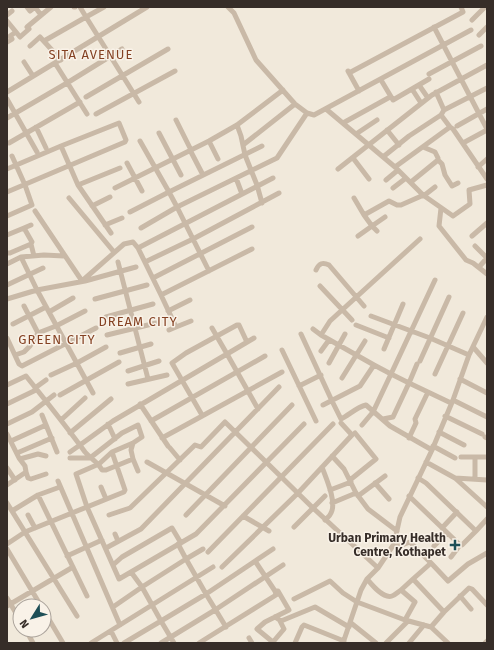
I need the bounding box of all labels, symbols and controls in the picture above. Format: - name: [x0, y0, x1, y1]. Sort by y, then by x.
- district label: SITA AVENUE: [49, 47, 133, 62]
- district label: DREAM CITY: [98, 314, 178, 329]
- district label: GREEN CITY: [18, 332, 96, 347]
- place label: Urban Primary Health Centre, Kothapet: [328, 531, 446, 559]
- marker: Urban Primary Health Centre, Kothapet: [449, 539, 461, 551]
- north arrow: [12, 598, 52, 638]
- text: N: [17, 617, 32, 631]

